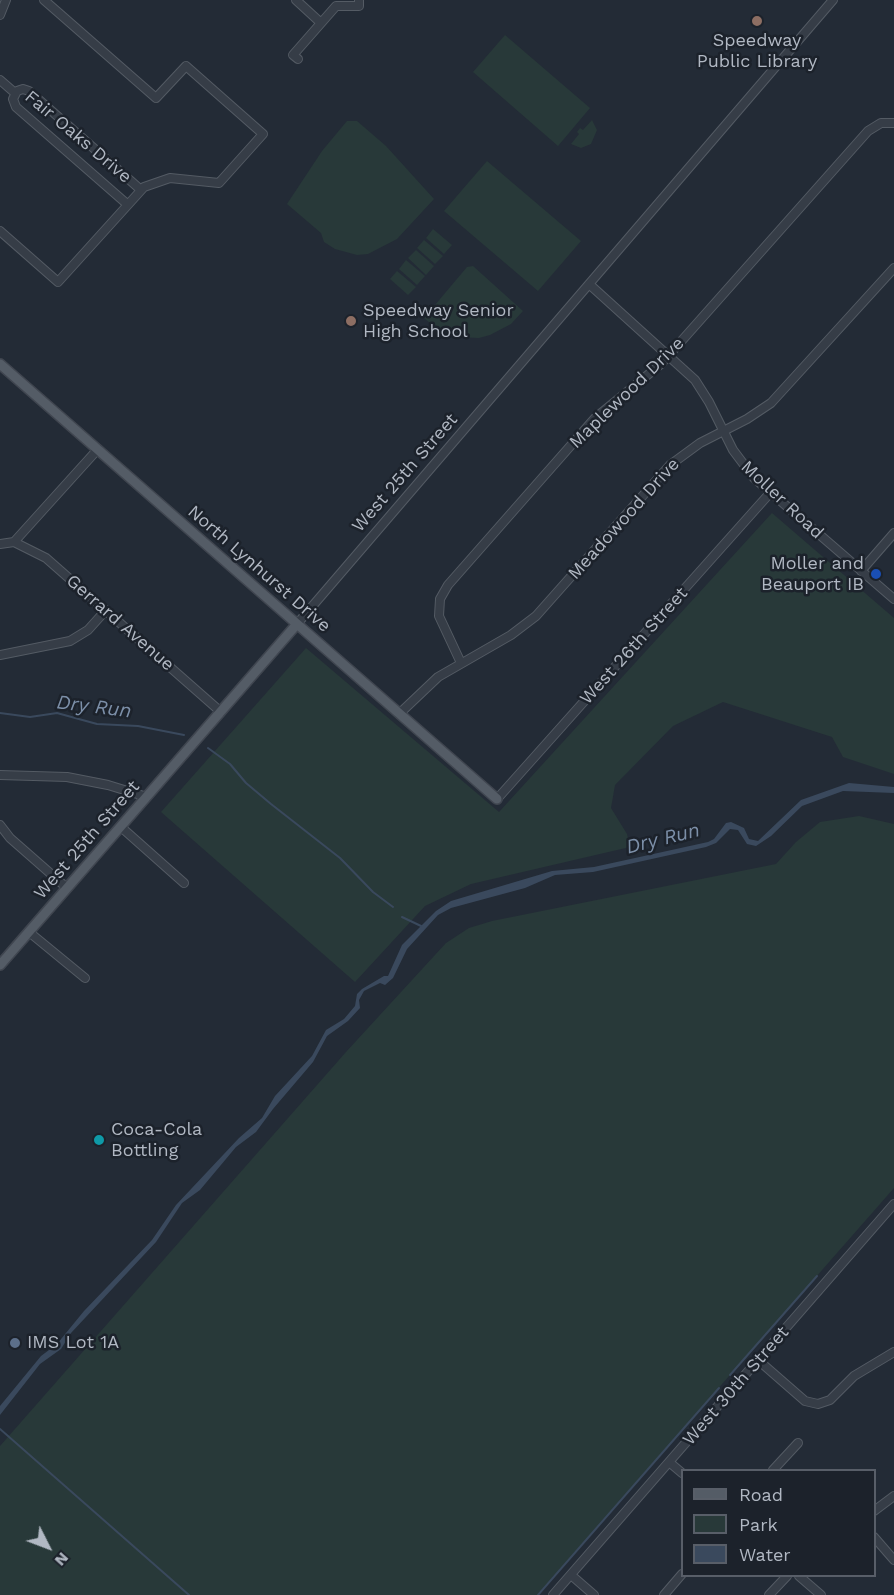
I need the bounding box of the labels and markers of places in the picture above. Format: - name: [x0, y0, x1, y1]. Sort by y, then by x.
- marker: Speedway Public Library: [750, 14, 764, 28]
- place label: Speedway Public Library: [697, 30, 817, 72]
- place label: Speedway Senior High School: [363, 300, 514, 342]
- marker: Speedway Senior High School: [344, 314, 358, 328]
- place label: Moller and Beauport IB: [761, 553, 864, 596]
- marker: Moller and Beauport IB: [869, 567, 883, 581]
- place label: Coca-Cola Bottling: [111, 1119, 202, 1162]
- marker: Coca-Cola Bottling: [92, 1133, 106, 1147]
- place label: IMS Lot 1A: [27, 1332, 119, 1354]
- marker: IMS Lot 1A: [8, 1336, 22, 1350]

